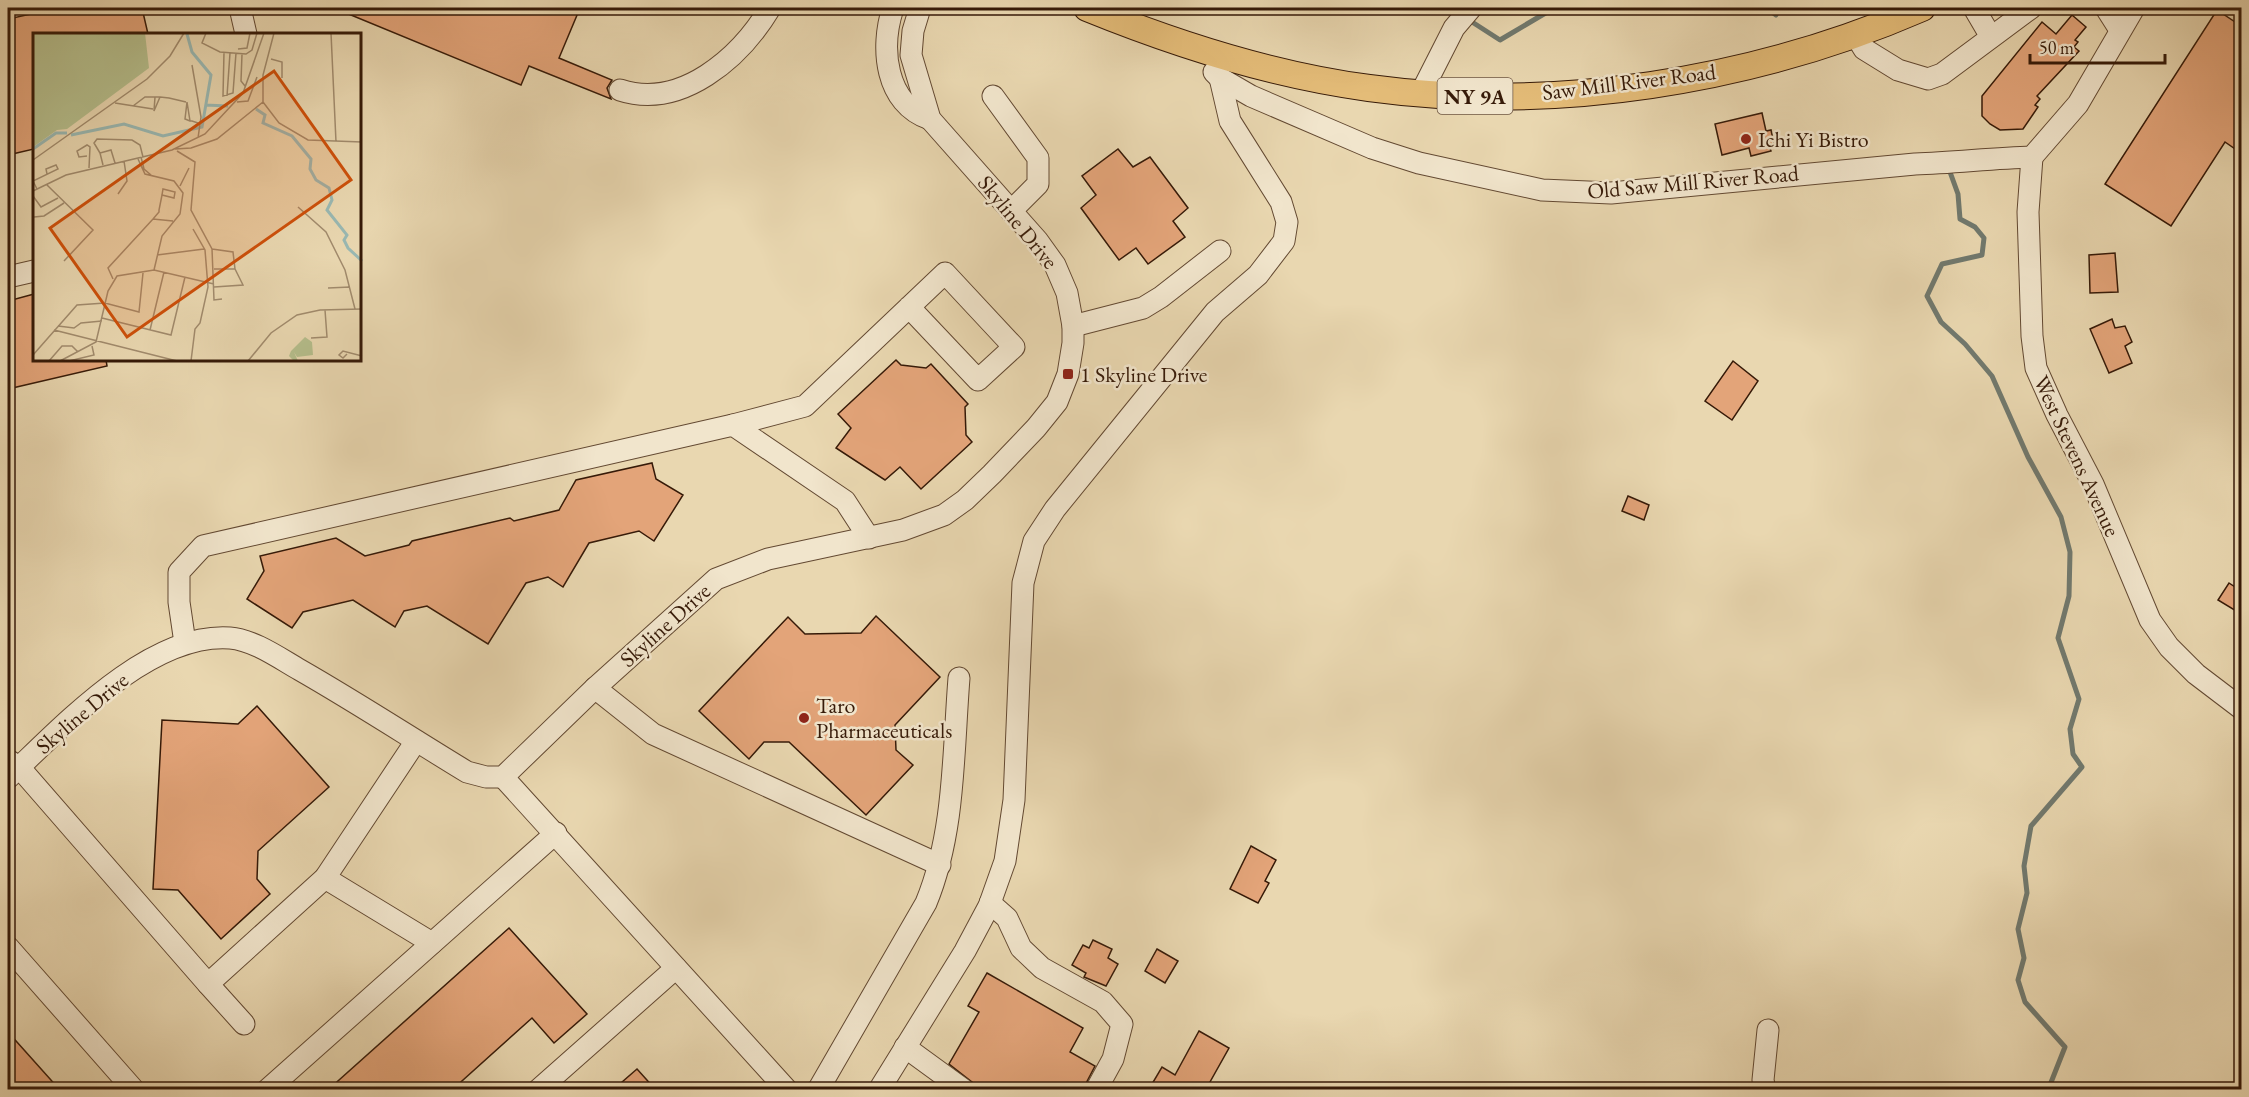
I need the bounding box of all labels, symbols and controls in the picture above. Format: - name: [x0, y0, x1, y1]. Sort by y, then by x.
- scale bar: [2030, 27, 2165, 65]
- inset map: [33, 33, 362, 362]
- text: 50 m: [2039, 36, 2074, 59]
- street label: Saw Mill River Road: [1541, 57, 1718, 107]
- road number: NY 9A: [1438, 78, 1512, 114]
- place label: Ichi Yi Bistro: [1758, 125, 1869, 154]
- marker: Ichi Yi Bistro: [1739, 132, 1753, 146]
- street label: Old Saw Mill River Road: [1586, 158, 1801, 206]
- street label: Skyline Drive: [971, 169, 1065, 275]
- place label: 1 Skyline Drive: [1080, 360, 1208, 389]
- marker: 1 Skyline Drive: [1061, 367, 1075, 381]
- street label: West Stevens Avenue: [2027, 371, 2127, 542]
- street label: Skyline Drive: [614, 576, 717, 673]
- street label: Skyline Drive: [30, 665, 135, 760]
- place label: Taro Pharmaceuticals: [816, 691, 952, 745]
- marker: Taro Pharmaceuticals: [797, 711, 811, 725]

